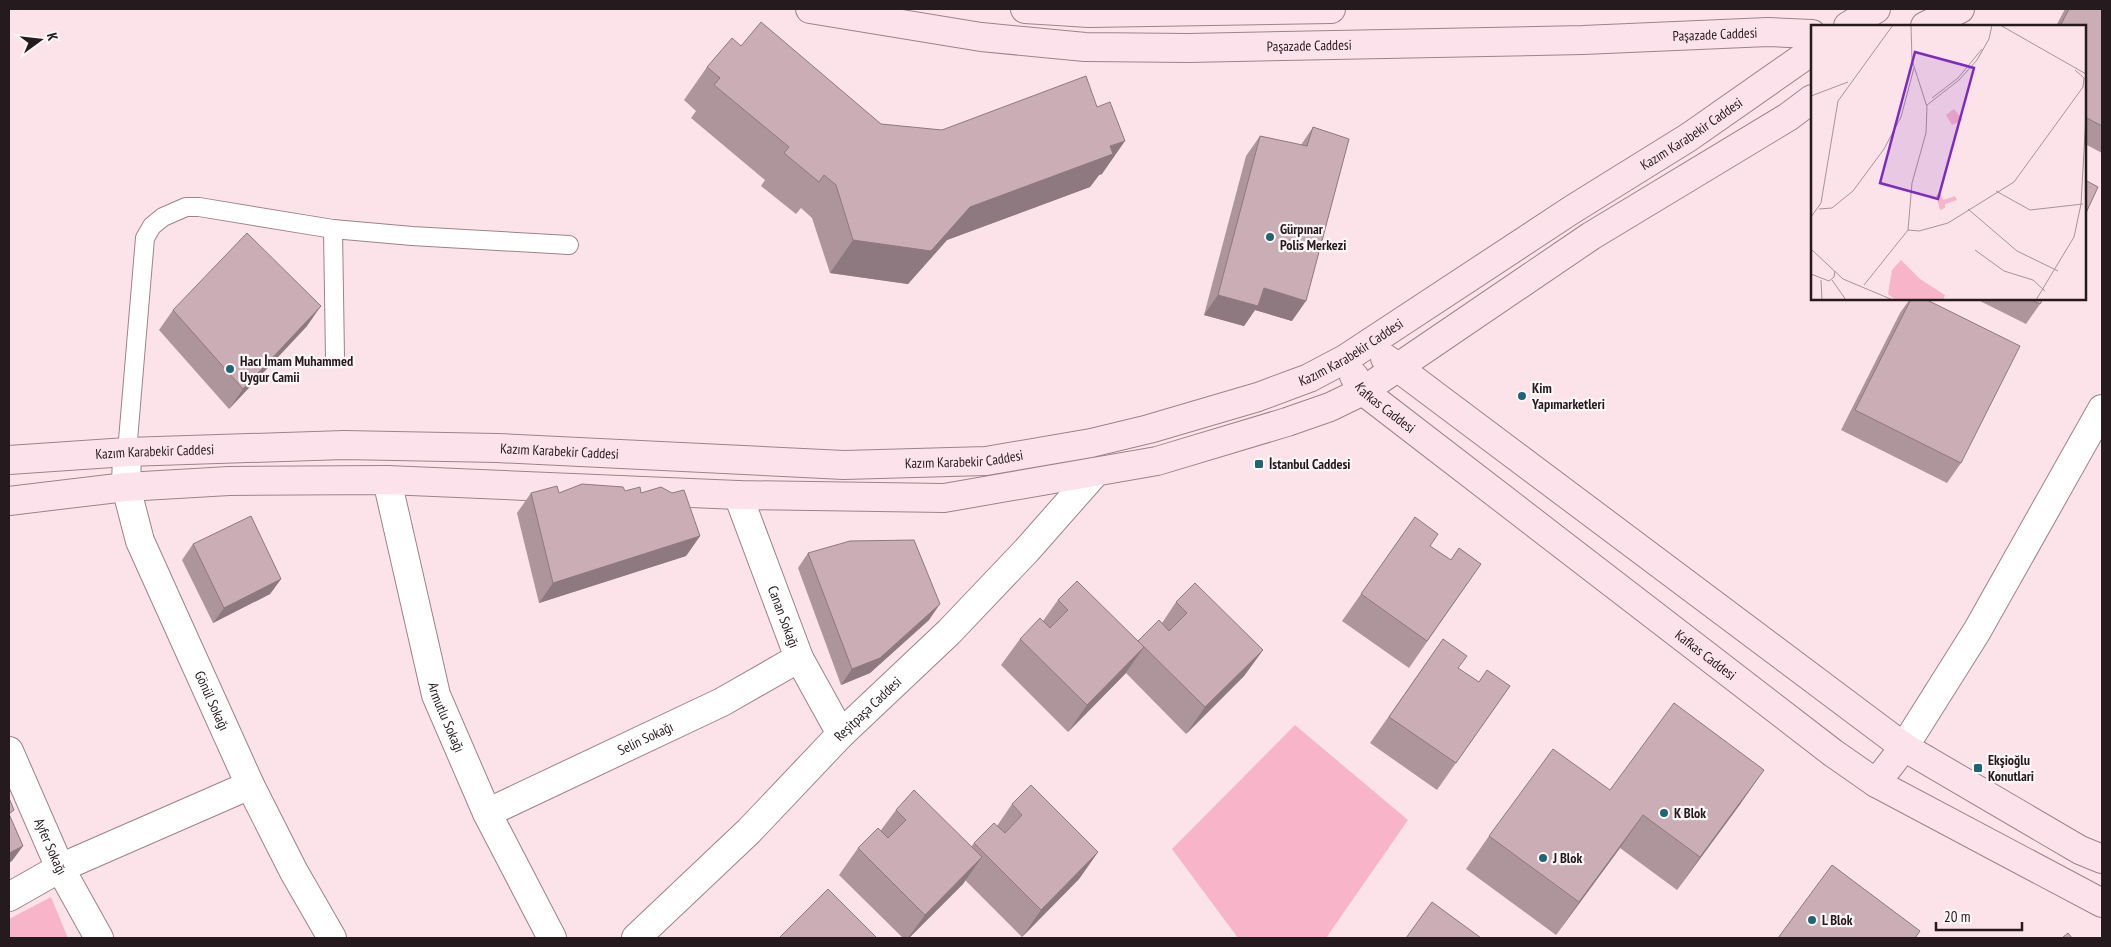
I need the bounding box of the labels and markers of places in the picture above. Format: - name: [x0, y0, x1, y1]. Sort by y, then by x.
- place label: Gürpınar Polis Merkezi: [1280, 220, 1346, 254]
- marker: Gürpınar Polis Merkezi: [1264, 231, 1276, 243]
- place label: Hacı İmam Muhammed Uygur Camii: [240, 352, 353, 386]
- marker: Hacı İmam Muhammed Uygur Camii: [224, 363, 236, 375]
- place label: Kim Yapımarketleri: [1531, 379, 1605, 413]
- marker: Kim Yapımarketleri: [1516, 390, 1528, 402]
- place label: İstanbul Caddesi: [1269, 455, 1351, 473]
- marker: İstanbul Caddesi: [1253, 458, 1265, 470]
- place label: Ekşioğlu Konutlari: [1988, 751, 2034, 785]
- marker: Ekşioğlu Konutlari: [1972, 762, 1984, 774]
- place label: K Blok: [1674, 804, 1706, 822]
- marker: K Blok: [1658, 807, 1670, 819]
- place label: J Blok: [1552, 849, 1582, 867]
- marker: J Blok: [1537, 852, 1549, 864]
- place label: L Blok: [1822, 911, 1853, 929]
- marker: L Blok: [1806, 914, 1818, 926]

